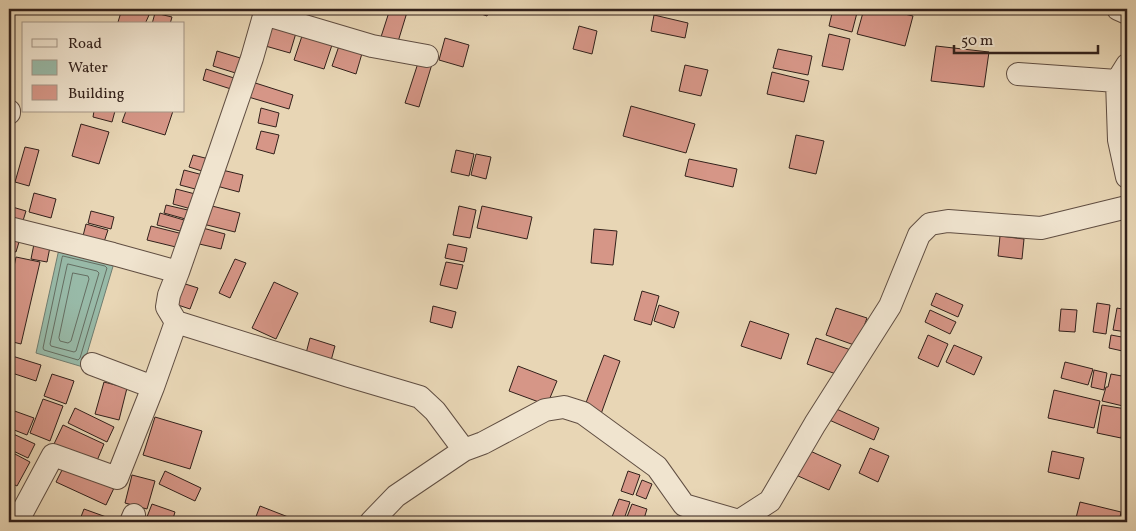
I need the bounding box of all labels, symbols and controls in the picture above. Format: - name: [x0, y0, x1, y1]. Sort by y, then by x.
- legend: [22, 22, 185, 112]
- scale bar: [954, 22, 1097, 54]
- text: 50 m: [961, 31, 993, 52]
- text: Road: [68, 34, 102, 55]
- text: Water: [68, 58, 108, 79]
- text: Building: [68, 84, 125, 105]

